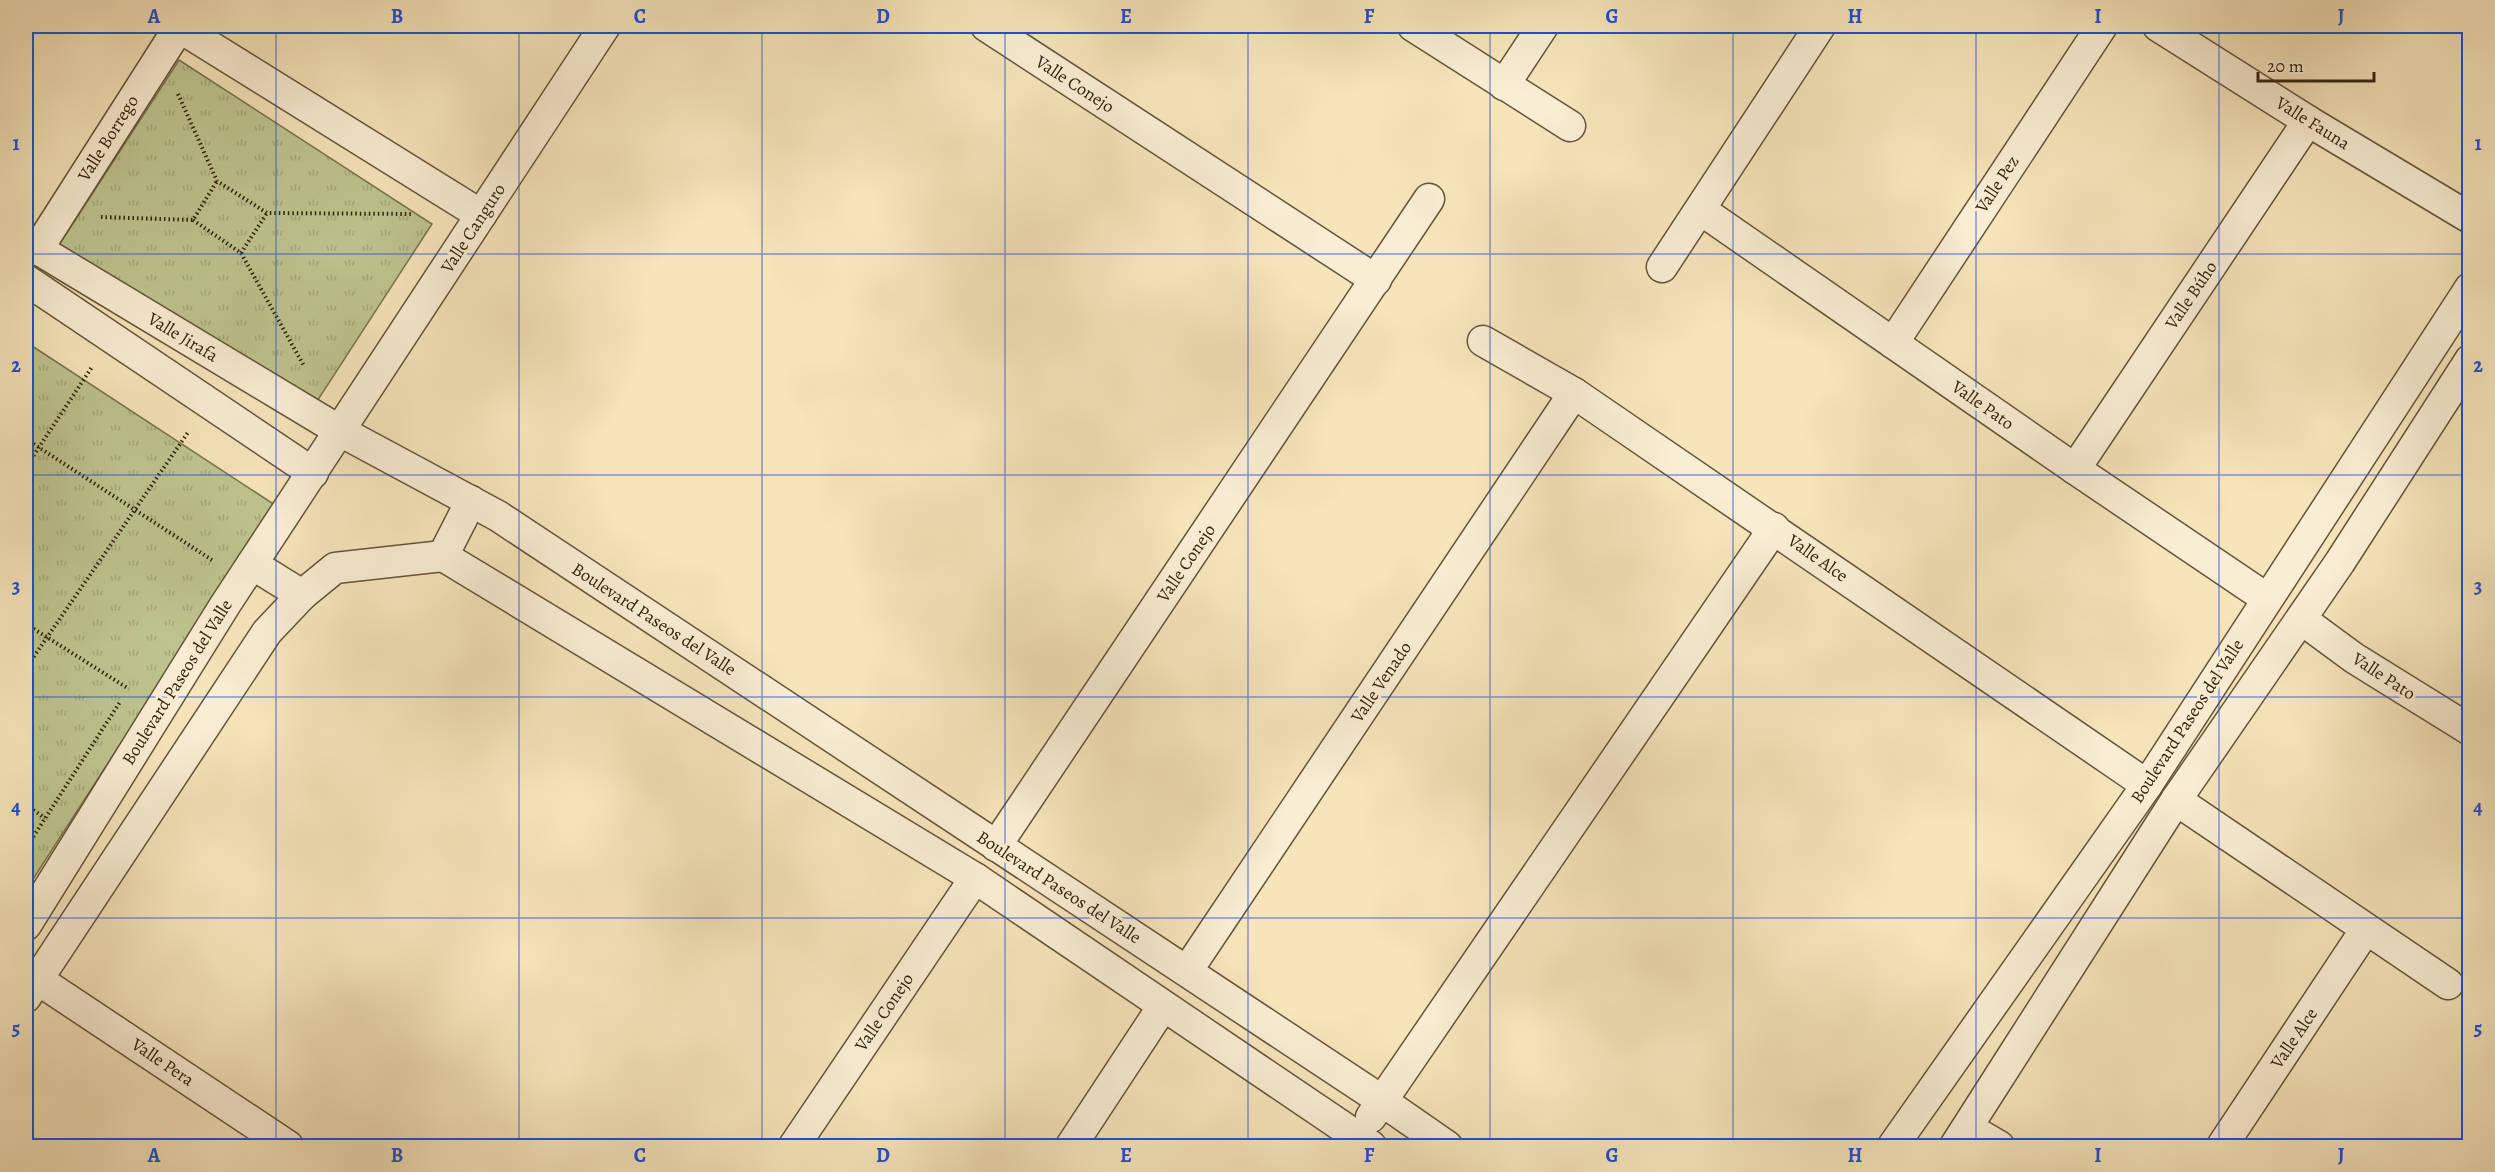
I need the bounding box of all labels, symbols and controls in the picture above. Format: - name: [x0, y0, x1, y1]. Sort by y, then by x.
- text: A: [147, 3, 161, 30]
- text: B: [391, 3, 403, 30]
- text: C: [634, 3, 646, 30]
- text: D: [876, 3, 890, 30]
- text: E: [1120, 3, 1132, 30]
- text: F: [1364, 3, 1375, 30]
- text: G: [1605, 3, 1619, 30]
- text: H: [1848, 3, 1863, 30]
- text: I: [2094, 3, 2102, 30]
- text: J: [2338, 3, 2345, 30]
- scale bar: [2258, 45, 2374, 83]
- street label: Valle Conejo: [1030, 49, 1119, 118]
- text: 20 m: [2267, 54, 2304, 78]
- street label: Valle Borrego: [72, 90, 144, 186]
- street label: Valle Fauna: [2271, 90, 2355, 156]
- text: 1: [12, 130, 20, 157]
- text: 1: [2474, 130, 2482, 157]
- street label: Valle Pez: [1969, 151, 2024, 218]
- street label: Valle Canguro: [435, 179, 511, 278]
- street label: Valle Búho: [2159, 256, 2223, 335]
- street label: Valle Jirafa: [142, 306, 223, 368]
- text: 2: [11, 352, 21, 379]
- text: 2: [2473, 352, 2483, 379]
- street label: Valle Pato: [1946, 374, 2019, 435]
- street label: Valle Conejo: [1150, 519, 1221, 608]
- street label: Valle Alce: [1782, 528, 1853, 587]
- street label: Boulevard Paseos del Valle: [567, 557, 741, 681]
- text: 3: [12, 573, 20, 600]
- text: 3: [2474, 573, 2482, 600]
- street label: Boulevard Paseos del Valle: [116, 595, 238, 769]
- street label: Boulevard Paseos del Valle: [2125, 634, 2249, 808]
- street label: Valle Venado: [1345, 637, 1417, 728]
- street label: Valle Pato: [2347, 646, 2420, 705]
- text: 4: [11, 794, 21, 821]
- text: 4: [2473, 794, 2483, 821]
- street label: Boulevard Paseos del Valle: [972, 825, 1146, 949]
- street label: Valle Conejo: [848, 968, 919, 1057]
- street label: Valle Alce: [2264, 1003, 2323, 1074]
- text: 5: [12, 1015, 20, 1042]
- text: 5: [2474, 1015, 2482, 1042]
- street label: Valle Pera: [126, 1032, 199, 1092]
- text: A: [147, 1142, 161, 1169]
- text: B: [391, 1142, 403, 1169]
- text: C: [634, 1142, 646, 1169]
- text: D: [876, 1142, 890, 1169]
- text: E: [1120, 1142, 1132, 1169]
- text: F: [1364, 1142, 1375, 1169]
- text: G: [1605, 1142, 1619, 1169]
- text: H: [1848, 1142, 1863, 1169]
- text: I: [2094, 1142, 2102, 1169]
- text: J: [2338, 1142, 2345, 1169]

